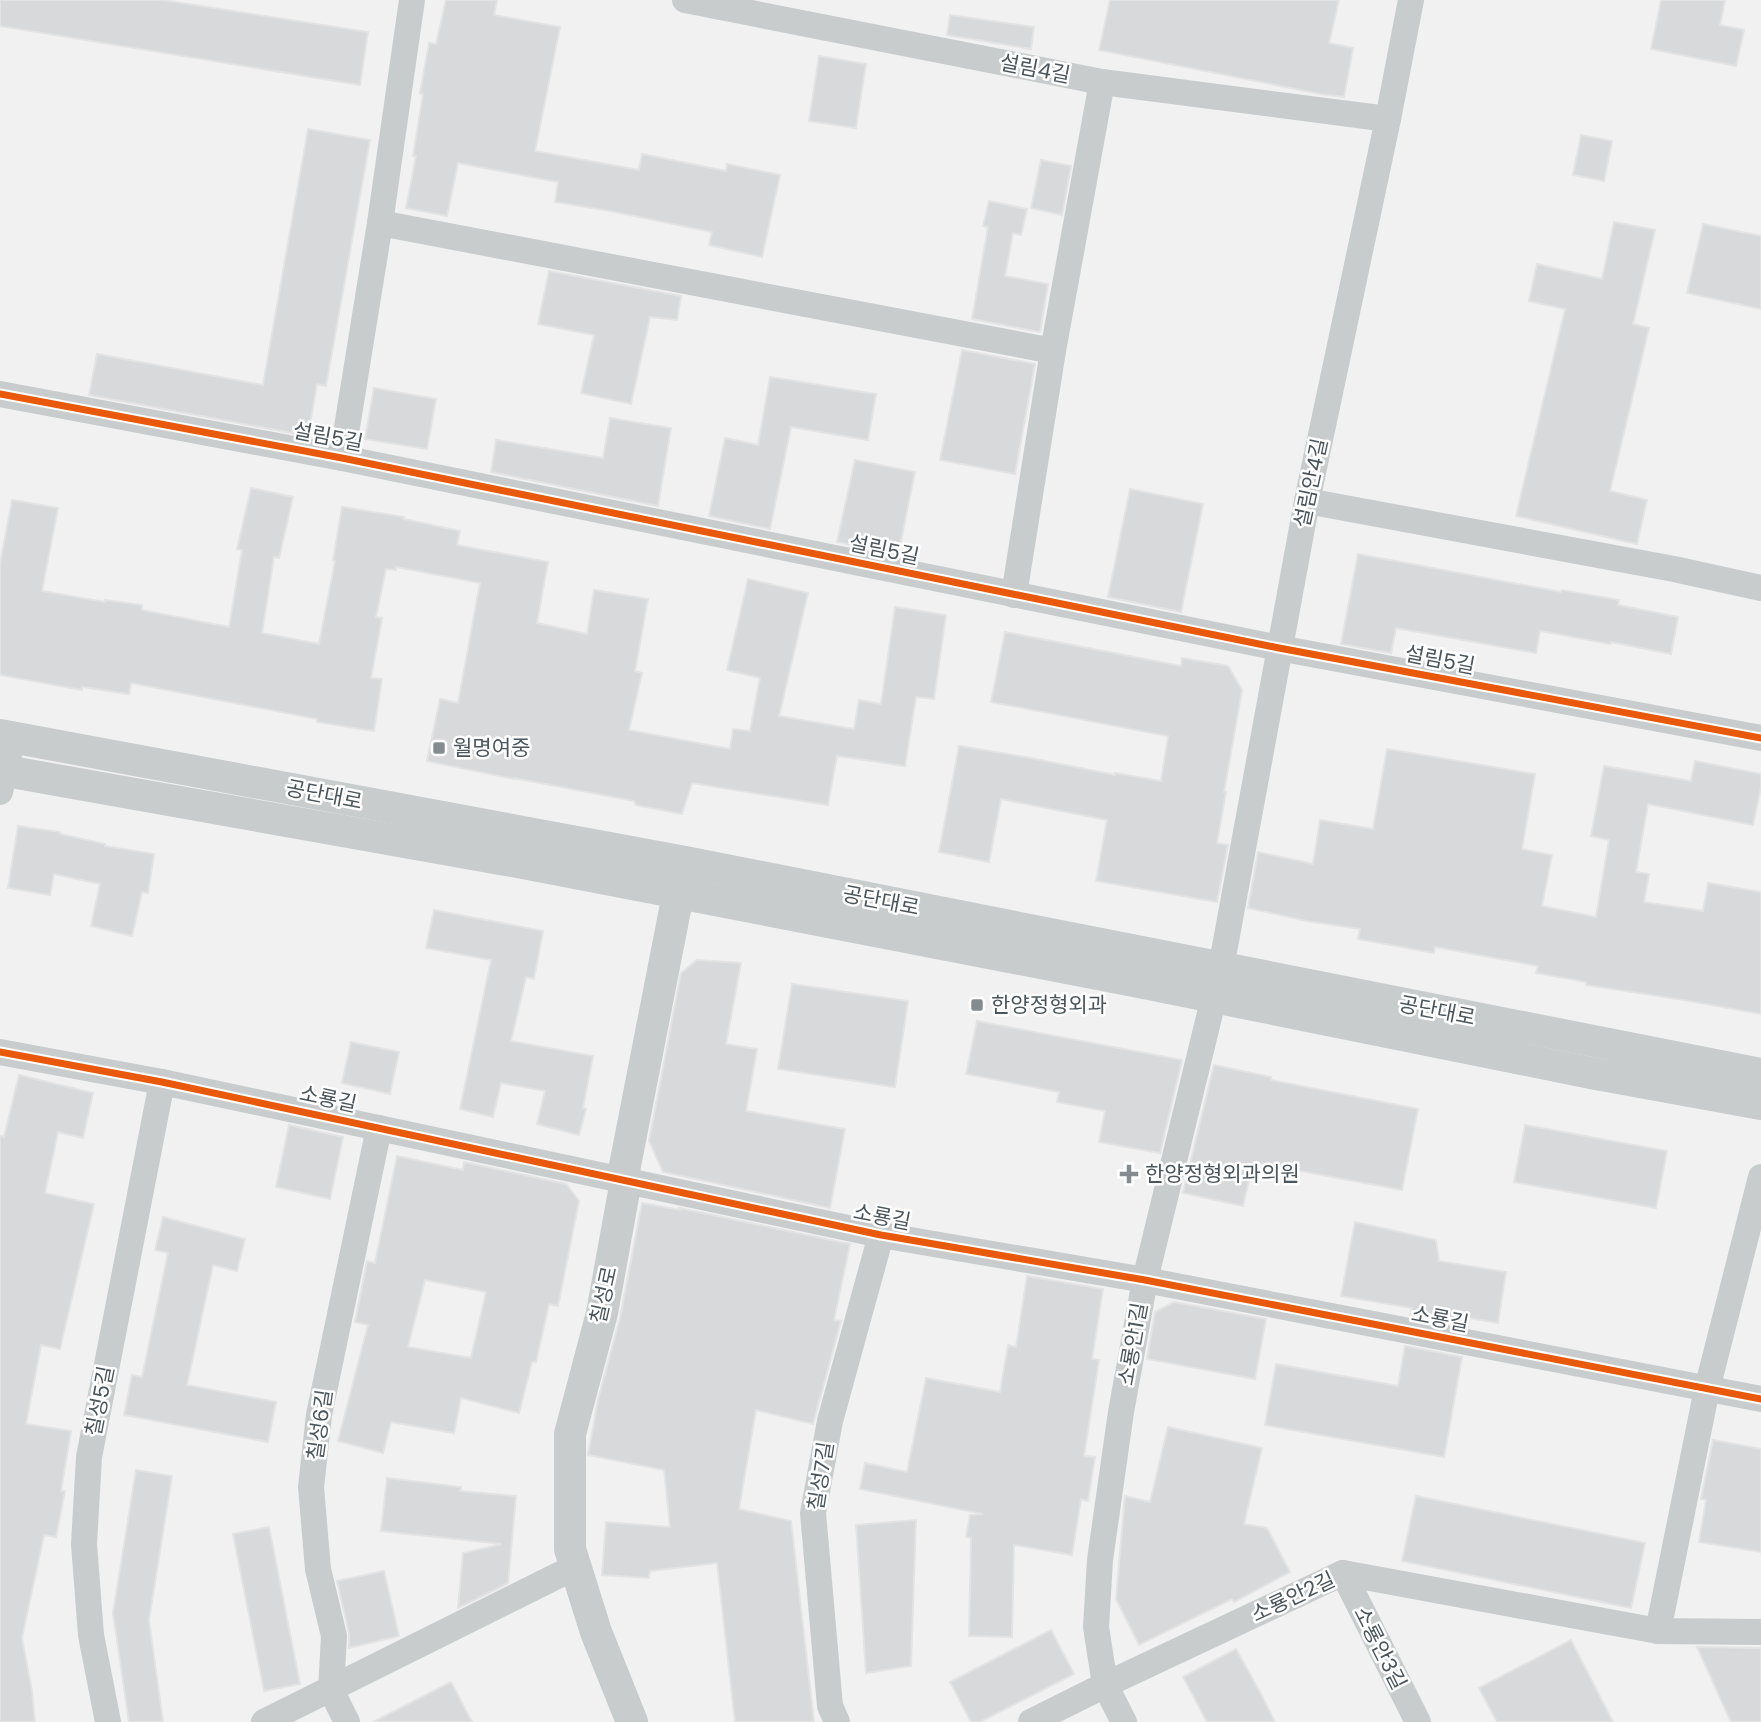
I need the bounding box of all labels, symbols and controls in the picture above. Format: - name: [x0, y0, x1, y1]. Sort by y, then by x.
- street label: 설림4길: [997, 47, 1073, 90]
- street label: 설림5길: [290, 415, 366, 458]
- street label: 설림안4길: [1287, 436, 1334, 530]
- street label: 설림5길: [846, 528, 922, 571]
- street label: 설림5길: [1402, 638, 1478, 681]
- place label: 월명여중: [453, 733, 530, 762]
- marker: 월명여중: [431, 740, 447, 756]
- street label: 공단대로: [283, 773, 365, 816]
- street label: 공단대로: [840, 879, 922, 922]
- street label: 공단대로: [1396, 989, 1478, 1032]
- place label: 한양정형외과: [991, 990, 1107, 1019]
- marker: 한양정형외과: [969, 997, 985, 1013]
- street label: 소룡길: [297, 1078, 359, 1119]
- place label: 한양정형외과의원: [1145, 1159, 1300, 1188]
- marker: 한양정형외과의원: [1119, 1164, 1139, 1184]
- street label: 소룡길: [851, 1197, 913, 1236]
- street label: 칠성로: [583, 1264, 624, 1326]
- street label: 소룡길: [1409, 1299, 1471, 1338]
- street label: 소룡안1길: [1111, 1300, 1154, 1388]
- street label: 칠성5길: [78, 1363, 121, 1439]
- street label: 칠성6길: [300, 1388, 339, 1462]
- street label: 칠성7길: [801, 1439, 840, 1512]
- street label: 소룡안2길: [1246, 1565, 1339, 1629]
- street label: 소룡안3길: [1347, 1601, 1414, 1694]

